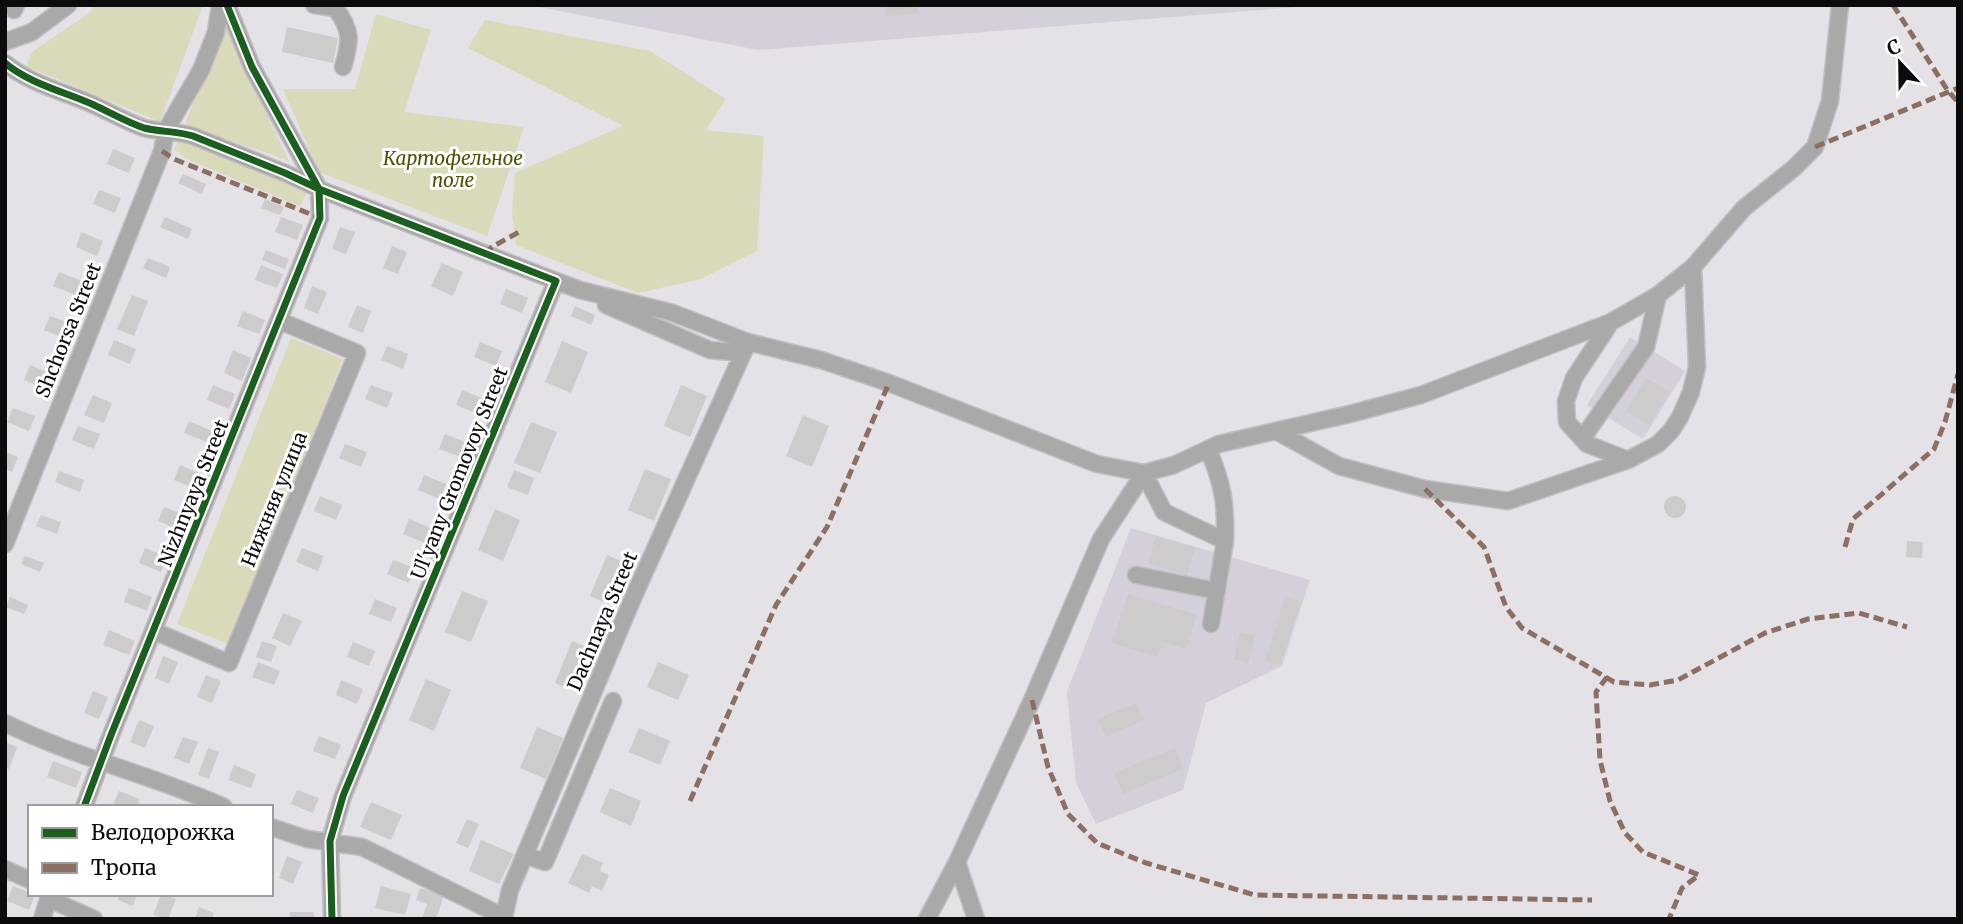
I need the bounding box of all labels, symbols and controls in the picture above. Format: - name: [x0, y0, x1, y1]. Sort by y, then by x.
- north arrow: [1865, 28, 1935, 98]
- text: С: [1883, 34, 1904, 61]
- park label: Картофельное поле: [383, 146, 523, 192]
- street label: Shchorsa Street: [30, 258, 106, 401]
- street label: Ul'yany Gromovoy Street: [405, 363, 513, 583]
- street label: Nizhnyaya Street: [153, 416, 234, 570]
- street label: Нижняя улица: [236, 428, 312, 570]
- street label: Dachnaya Street: [562, 547, 642, 694]
- legend: [28, 805, 273, 896]
- text: Велодорожка: [91, 819, 235, 846]
- text: Тропа: [91, 854, 156, 881]

